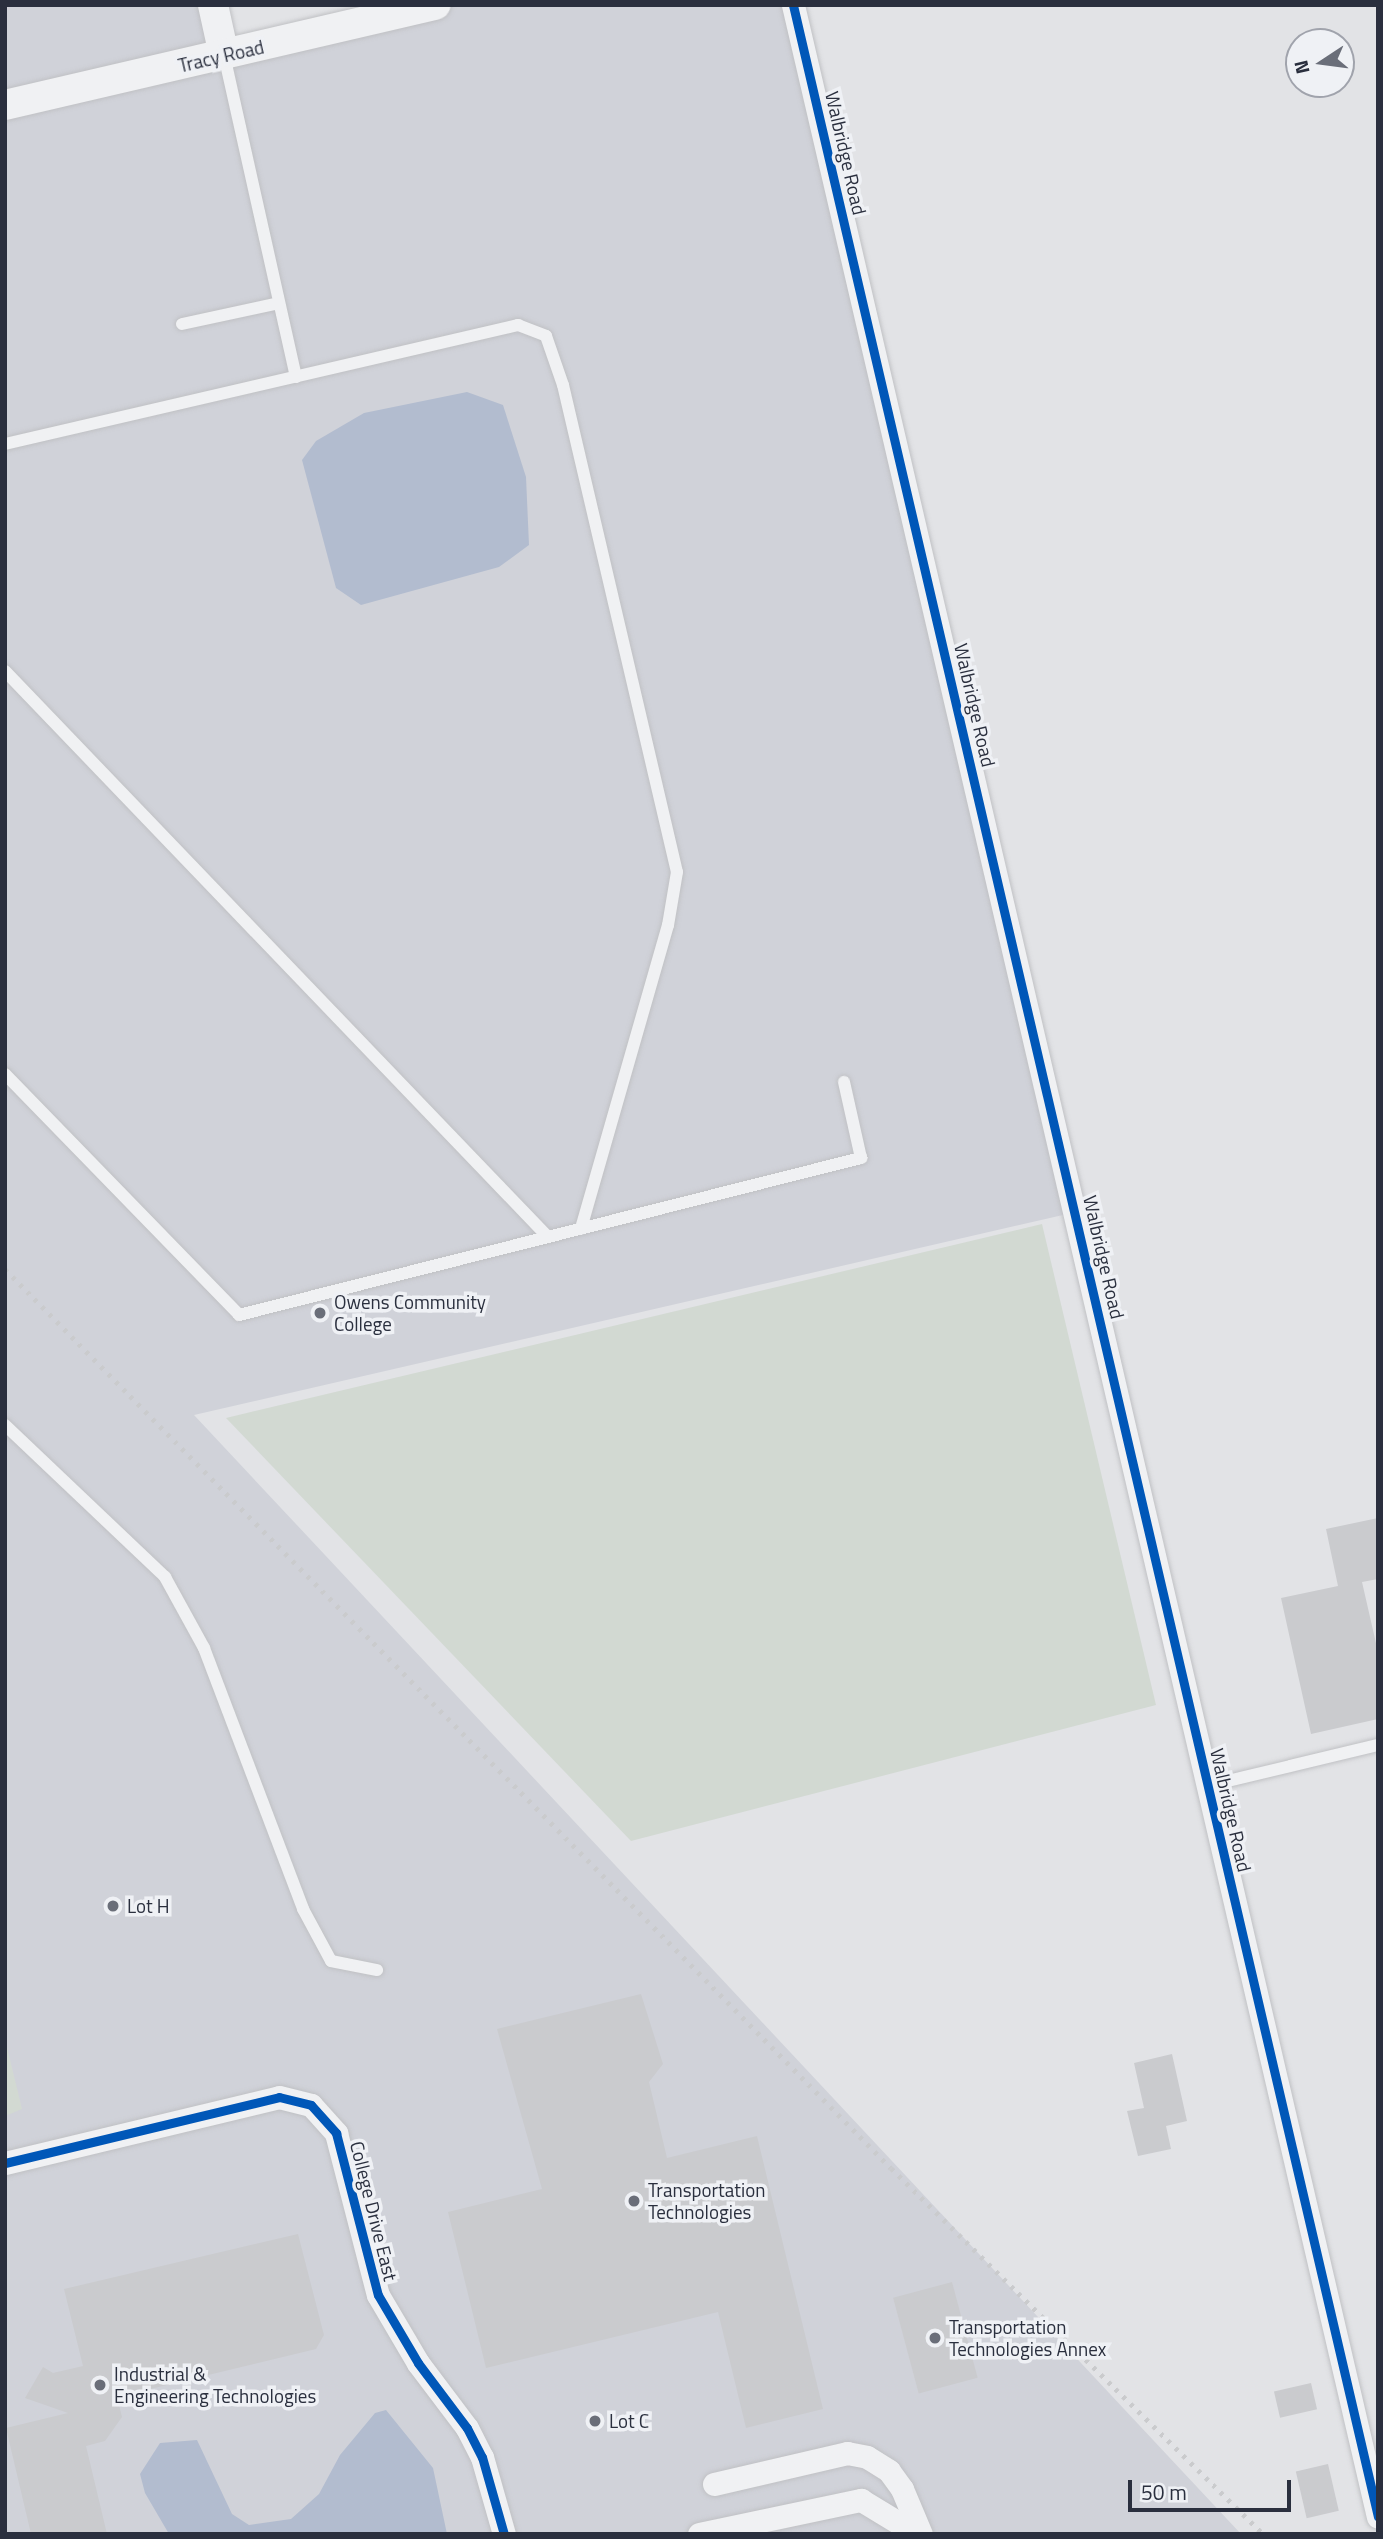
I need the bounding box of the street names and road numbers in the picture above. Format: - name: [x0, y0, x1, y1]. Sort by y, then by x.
- street label: Tracy Road: [176, 35, 266, 77]
- street label: Walbridge Road: [821, 89, 871, 217]
- street label: Walbridge Road: [950, 641, 1000, 769]
- street label: Walbridge Road: [1079, 1193, 1129, 1321]
- street label: Walbridge Road: [1206, 1746, 1256, 1874]
- street label: College Drive East: [346, 2139, 402, 2283]

